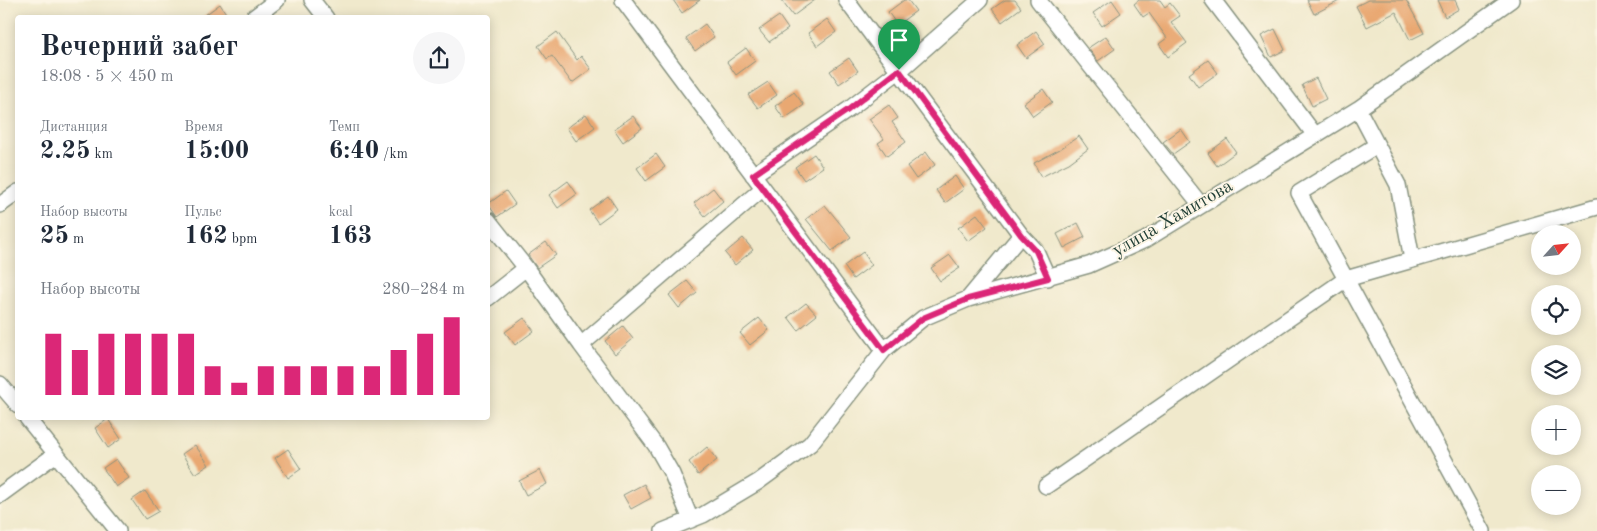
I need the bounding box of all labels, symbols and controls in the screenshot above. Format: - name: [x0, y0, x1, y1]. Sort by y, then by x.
- pin: [878, 19, 920, 70]
- icon: arrive: [885, 26, 913, 54]
- button: share: [413, 32, 465, 84]
- text: Вечерний забег: [40, 34, 238, 62]
- text: 18:08 · 5 × 450 m: [40, 69, 173, 85]
- text: Дистанция: [40, 120, 108, 134]
- text: Время: [184, 120, 223, 134]
- text: Темп: [329, 120, 360, 134]
- text: 2.25: [40, 139, 91, 164]
- text: 15:00: [184, 139, 249, 164]
- text: 6:40: [329, 139, 379, 164]
- text: km: [91, 147, 113, 161]
- text: /km: [379, 147, 408, 161]
- street label: улица Хамитова: [1110, 177, 1237, 261]
- text: Набор высоты: [40, 205, 128, 219]
- text: Пульс: [184, 205, 222, 219]
- text: kcal: [329, 205, 353, 219]
- text: 25: [40, 224, 69, 249]
- text: 162: [184, 224, 228, 249]
- text: 163: [329, 224, 372, 249]
- north arrow: [1531, 225, 1581, 275]
- map controls: [1531, 225, 1581, 515]
- text: m: [69, 232, 84, 246]
- text: bpm: [228, 232, 257, 246]
- text: Набор высоты: [40, 282, 140, 298]
- text: 280–284 m: [382, 282, 465, 298]
- button: locate: [1531, 285, 1581, 335]
- button: layers: [1531, 345, 1581, 395]
- button: +: [1531, 405, 1581, 455]
- button: −: [1531, 465, 1581, 515]

